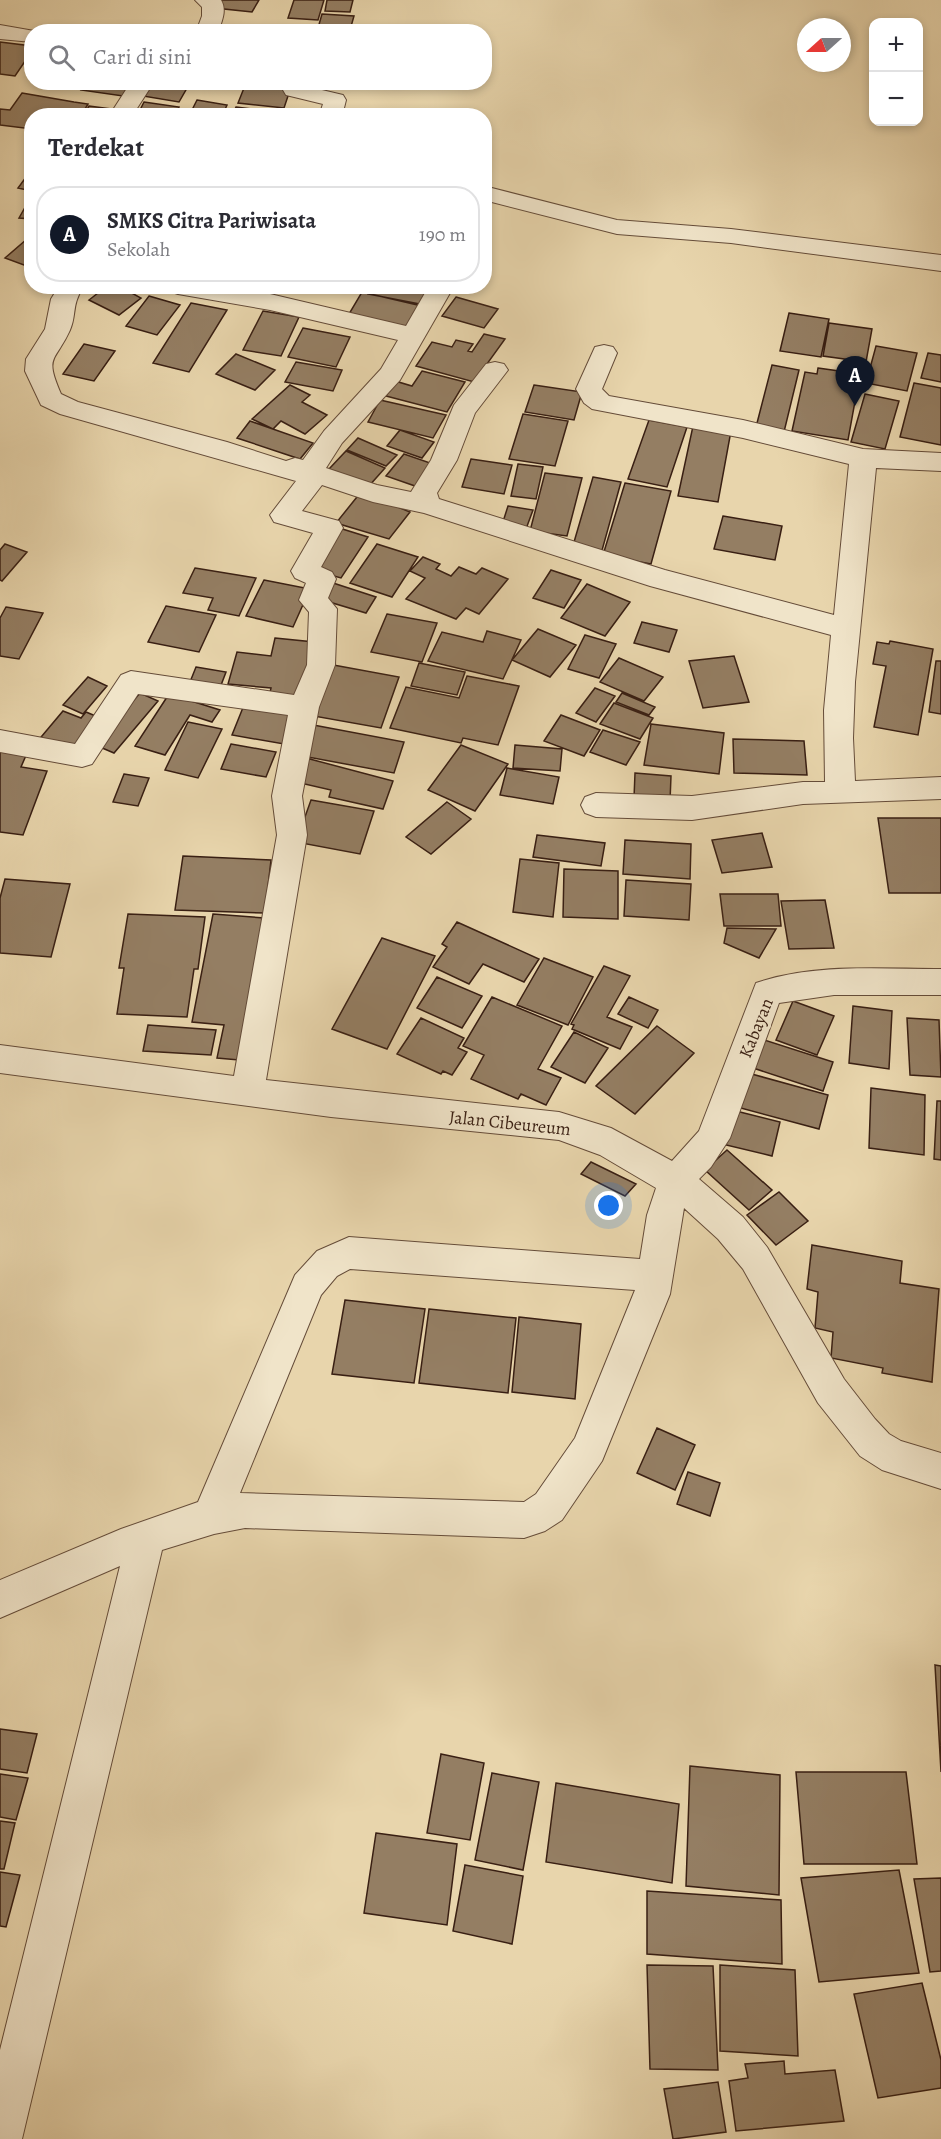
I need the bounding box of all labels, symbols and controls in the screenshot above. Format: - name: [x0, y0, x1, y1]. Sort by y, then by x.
- north arrow: [797, 18, 851, 72]
- map controls: [869, 18, 923, 126]
- button: +: [869, 18, 923, 72]
- search box: [24, 24, 492, 90]
- icon: search: [45, 41, 78, 74]
- text: Cari di sini: [93, 42, 192, 72]
- button: −: [869, 72, 923, 126]
- text: Terdekat: [48, 130, 144, 165]
- text: SMKS Citra Pariwisata: [107, 206, 316, 236]
- text: A: [63, 221, 76, 248]
- text: 190 m: [419, 221, 466, 248]
- text: Sekolah: [107, 236, 171, 263]
- pin: A: [836, 356, 874, 406]
- street label: Kabayan: [733, 994, 779, 1062]
- street label: Jalan Cibeureum: [448, 1105, 572, 1141]
- your location: [594, 1191, 623, 1220]

